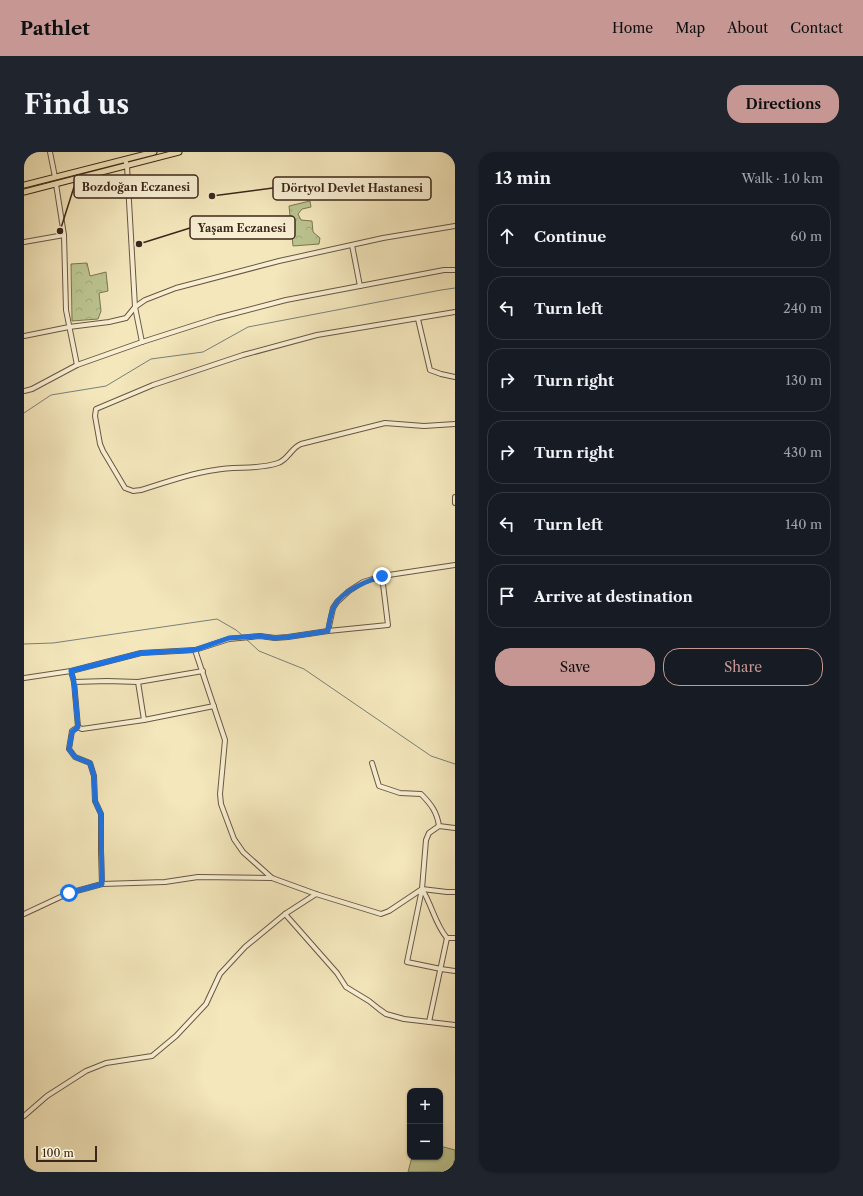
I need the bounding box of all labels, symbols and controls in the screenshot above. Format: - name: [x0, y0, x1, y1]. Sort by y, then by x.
- text: Pathlet: [20, 17, 90, 40]
- text: Home: [612, 19, 653, 37]
- text: Map: [675, 19, 705, 37]
- text: About: [727, 19, 768, 37]
- text: Contact: [790, 19, 843, 37]
- button: Directions: [727, 85, 839, 123]
- text: Find us: [24, 87, 129, 121]
- text: 13 min: [495, 168, 551, 188]
- text: Walk · 1.0 km: [741, 170, 823, 186]
- callout: Bozdoğan Eczanesi: [74, 175, 198, 198]
- callout: Dörtyol Devlet Hastanesi: [273, 177, 431, 200]
- text: Bozdoğan Eczanesi: [82, 180, 190, 194]
- text: Dörtyol Devlet Hastanesi: [281, 181, 423, 195]
- callout: Yaşam Eczanesi: [190, 216, 295, 239]
- text: Yaşam Eczanesi: [197, 221, 286, 235]
- icon: ahead: [496, 225, 518, 247]
- text: Continue: [534, 227, 606, 246]
- text: 60 m: [791, 228, 822, 244]
- icon: left: [496, 297, 518, 319]
- text: Turn left: [534, 299, 603, 318]
- text: 240 m: [783, 300, 822, 316]
- icon: right: [496, 369, 518, 391]
- text: Turn right: [534, 371, 614, 390]
- text: 130 m: [786, 372, 822, 388]
- icon: right: [496, 441, 518, 463]
- text: Turn right: [534, 443, 614, 462]
- text: 430 m: [784, 444, 822, 460]
- icon: left: [496, 513, 518, 535]
- text: Turn left: [534, 515, 603, 534]
- text: 140 m: [785, 516, 822, 532]
- route end: [373, 567, 391, 585]
- icon: arrive: [496, 585, 518, 607]
- text: Arrive at destination: [534, 587, 693, 606]
- button: Save: [495, 648, 655, 686]
- button: Share: [663, 648, 823, 686]
- route start: [60, 884, 78, 902]
- map controls: [407, 1088, 443, 1160]
- button: +: [407, 1088, 443, 1124]
- button: −: [407, 1124, 443, 1160]
- scale bar: [36, 1144, 97, 1163]
- text: 100 m: [42, 1146, 74, 1160]

